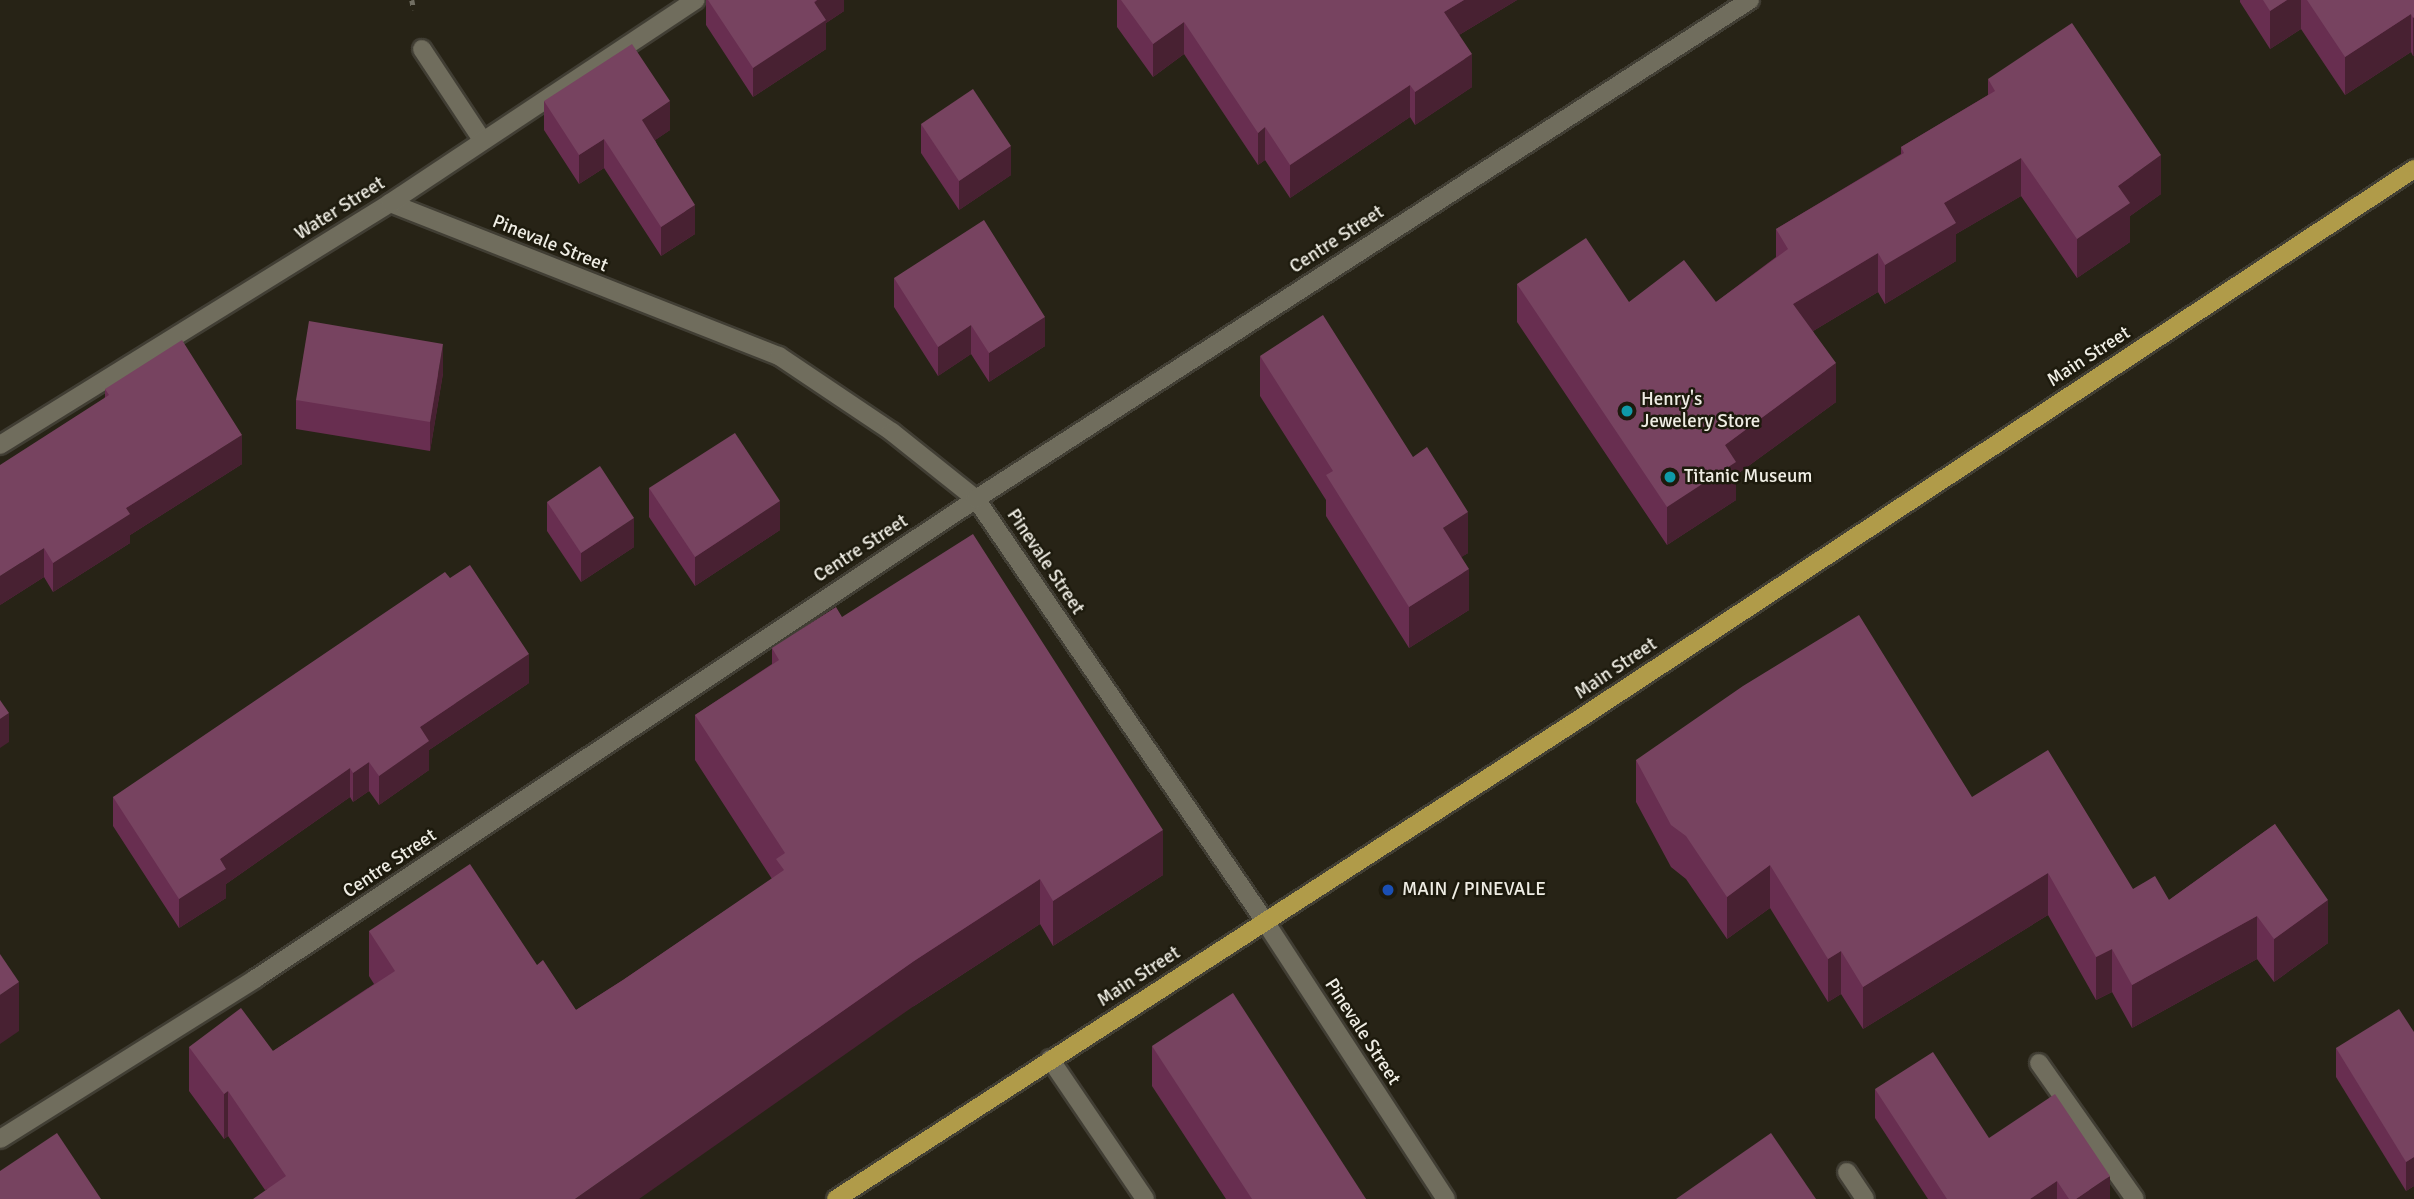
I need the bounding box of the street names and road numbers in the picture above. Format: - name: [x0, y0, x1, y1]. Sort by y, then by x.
- street label: Water Street: [291, 172, 389, 246]
- street label: Centre Street: [1286, 201, 1388, 279]
- street label: Pinevale Street: [489, 211, 611, 277]
- street label: Main Street: [2043, 322, 2135, 392]
- street label: Pinevale Street: [1001, 505, 1089, 619]
- street label: Centre Street: [810, 510, 912, 588]
- street label: Main Street: [1571, 633, 1661, 705]
- street label: Centre Street: [339, 824, 441, 904]
- street label: Main Street: [1093, 942, 1185, 1012]
- street label: Pinevale Street: [1319, 974, 1405, 1090]

